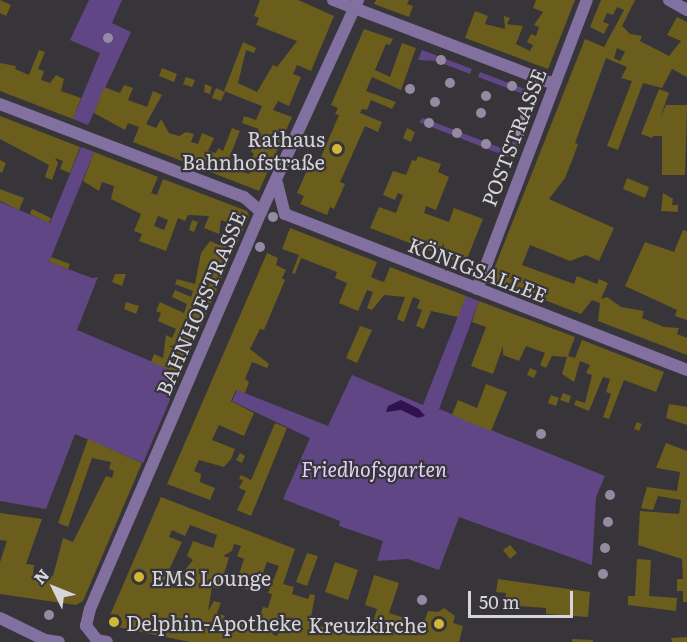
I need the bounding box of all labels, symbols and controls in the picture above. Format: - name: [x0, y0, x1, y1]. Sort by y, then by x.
- street label: POSTSTRASSE: [476, 65, 550, 209]
- place label: Rathaus Bahnhofstraße: [182, 126, 325, 173]
- marker: Rathaus Bahnhofstraße: [330, 142, 344, 156]
- street label: BAHNHOFSTRASSE: [150, 208, 250, 398]
- street label: KÖNIGSALLEE: [405, 232, 551, 306]
- park label: Friedhofsgarten: [301, 456, 447, 480]
- north arrow: [24, 558, 84, 618]
- text: N: [27, 563, 54, 589]
- place label: EMS Lounge: [151, 565, 271, 589]
- marker: EMS Lounge: [132, 570, 146, 584]
- scale bar: [471, 579, 576, 617]
- text: 50 m: [479, 588, 520, 615]
- place label: Delphin-Apotheke: [126, 610, 301, 634]
- place label: Kreuzkirche: [309, 612, 427, 636]
- marker: Delphin-Apotheke: [107, 615, 121, 629]
- marker: Kreuzkirche: [432, 617, 446, 631]

